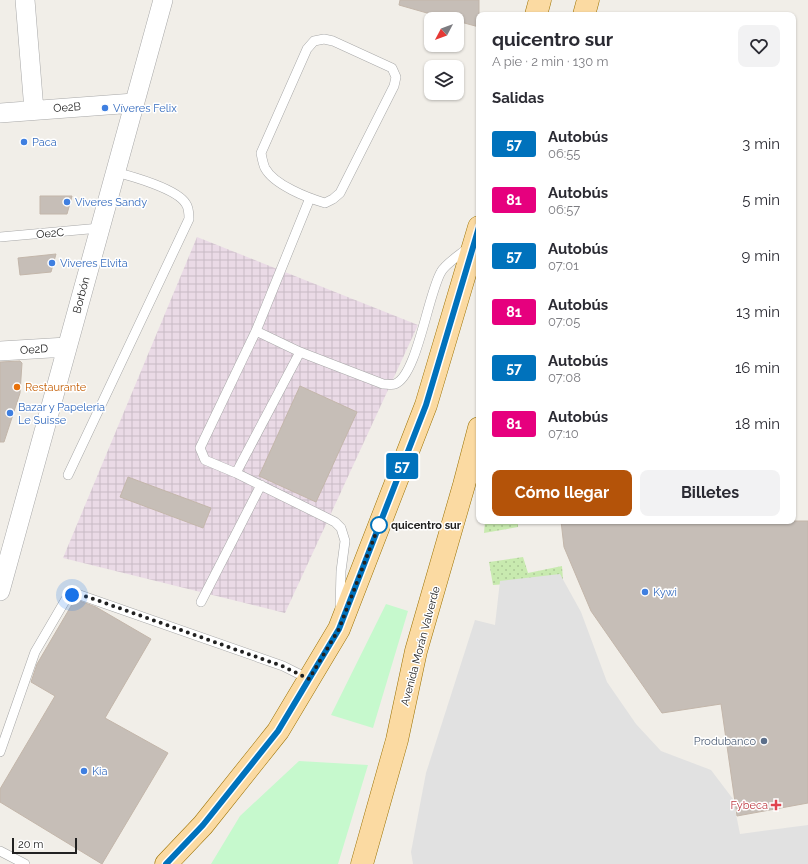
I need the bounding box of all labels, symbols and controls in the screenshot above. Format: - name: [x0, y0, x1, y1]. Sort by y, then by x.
- north arrow: [424, 12, 464, 52]
- map controls: [424, 12, 464, 100]
- button: heart: [738, 25, 780, 67]
- text: quicentro sur: [492, 28, 613, 50]
- text: A pie · 2 min · 130 m: [492, 54, 609, 69]
- button: layers: [424, 60, 464, 100]
- text: Salidas: [492, 89, 544, 107]
- street label: Oe2B: [53, 100, 81, 115]
- place label: Víveres Felix: [113, 102, 177, 115]
- marker: Víveres Felix: [100, 103, 110, 113]
- text: Autobús: [548, 128, 608, 146]
- text: 3 min: [742, 135, 780, 153]
- place label: Paca: [32, 136, 57, 149]
- text: 57: [506, 136, 522, 152]
- marker: Paca: [19, 137, 29, 147]
- text: 06:55: [548, 146, 580, 161]
- text: Autobús: [548, 184, 608, 202]
- text: 5 min: [742, 191, 780, 209]
- text: 81: [506, 192, 522, 208]
- place label: Viveres Sandy: [75, 196, 147, 209]
- marker: Viveres Sandy: [62, 197, 72, 207]
- text: 06:57: [548, 202, 580, 217]
- street label: Oe2C: [36, 226, 65, 241]
- text: Autobús: [548, 240, 608, 258]
- text: 9 min: [742, 247, 780, 265]
- text: 57: [506, 248, 522, 264]
- place label: Viveres Elvita: [60, 257, 128, 270]
- marker: Viveres Elvita: [47, 258, 57, 268]
- text: 07:01: [548, 258, 579, 273]
- street label: Borbón: [70, 275, 93, 315]
- text: Autobús: [548, 296, 608, 314]
- text: 13 min: [736, 303, 780, 321]
- text: 81: [506, 304, 522, 320]
- text: 07:05: [548, 314, 580, 329]
- street label: Oe2D: [19, 342, 49, 357]
- text: Autobús: [548, 352, 608, 370]
- text: 16 min: [735, 359, 780, 377]
- text: 57: [506, 360, 522, 376]
- text: 07:08: [548, 370, 581, 385]
- place label: Restaurante: [25, 381, 87, 394]
- marker: Restaurante: [12, 382, 22, 392]
- place label: Bazar y Papeleria Le Suisse: [18, 401, 105, 427]
- marker: Bazar y Papeleria Le Suisse: [5, 408, 15, 418]
- text: Autobús: [548, 408, 608, 426]
- text: 18 min: [735, 415, 780, 433]
- text: 81: [506, 416, 522, 432]
- text: 07:10: [548, 426, 579, 441]
- line badge: 57: [384, 453, 420, 479]
- text: 57: [394, 458, 410, 474]
- button: Cómo llegar: [492, 470, 632, 516]
- button: Billetes: [640, 470, 780, 516]
- marker: quicentro sur: [370, 516, 388, 534]
- place label: quicentro sur: [391, 519, 462, 532]
- street label: Avenida Morán Valverde: [398, 584, 443, 707]
- your location: [62, 585, 82, 605]
- place label: Kywi: [653, 586, 677, 599]
- marker: Kywi: [640, 587, 650, 597]
- place label: Produbanco: [694, 735, 756, 748]
- marker: Produbanco: [759, 736, 769, 746]
- place label: Kia: [92, 765, 107, 778]
- marker: Kia: [79, 766, 89, 776]
- place label: Fybeca: [730, 799, 768, 812]
- marker: Fybeca: [771, 800, 781, 810]
- scale bar: [12, 836, 77, 855]
- text: 20 m: [18, 838, 43, 851]

